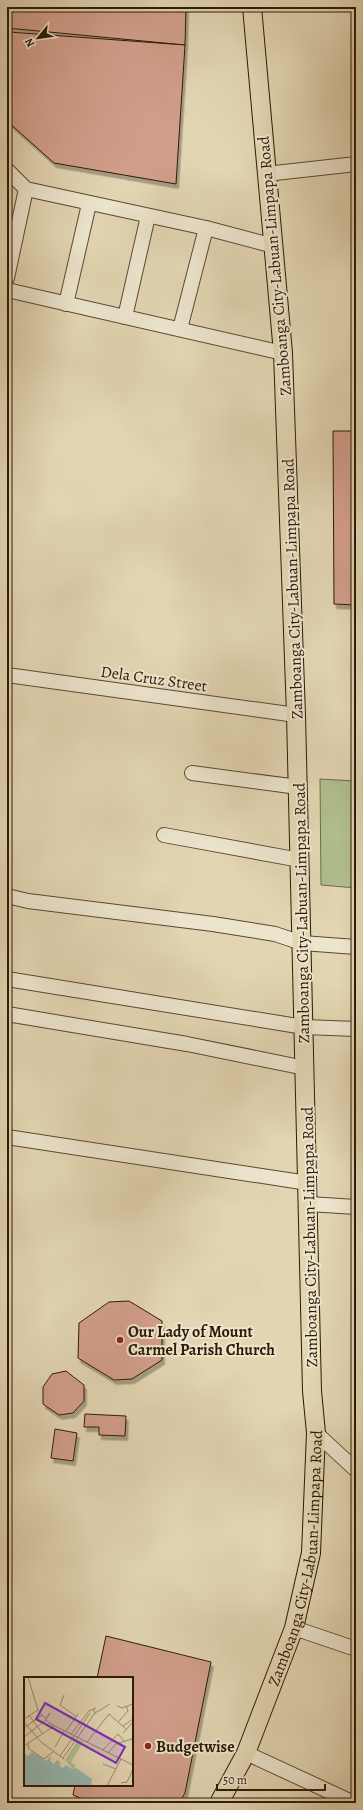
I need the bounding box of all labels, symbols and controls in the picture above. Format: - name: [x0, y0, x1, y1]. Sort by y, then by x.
- north arrow: [18, 18, 58, 58]
- text: N: [21, 35, 38, 50]
- street label: Zamboanga City-Labuan-Limpapa Road: [253, 135, 297, 397]
- street label: Zamboanga City-Labuan-Limpapa Road: [277, 458, 309, 720]
- street label: Dela Cruz Street: [99, 661, 209, 697]
- street label: Zamboanga City-Labuan-Limpapa Road: [289, 782, 315, 1044]
- street label: Zamboanga City-Labuan-Limpapa Road: [297, 1106, 323, 1368]
- place label: Our Lady of Mount Carmel Parish Church: [128, 1321, 275, 1361]
- marker: Our Lady of Mount Carmel Parish Church: [115, 1335, 125, 1345]
- street label: Zamboanga City-Labuan-Limpapa Road: [263, 1429, 328, 1689]
- inset map: [24, 1677, 133, 1786]
- place label: Budgetwise: [156, 1736, 235, 1758]
- marker: Budgetwise: [143, 1741, 153, 1751]
- scale bar: [217, 1766, 325, 1792]
- text: 50 m: [223, 1772, 247, 1788]

